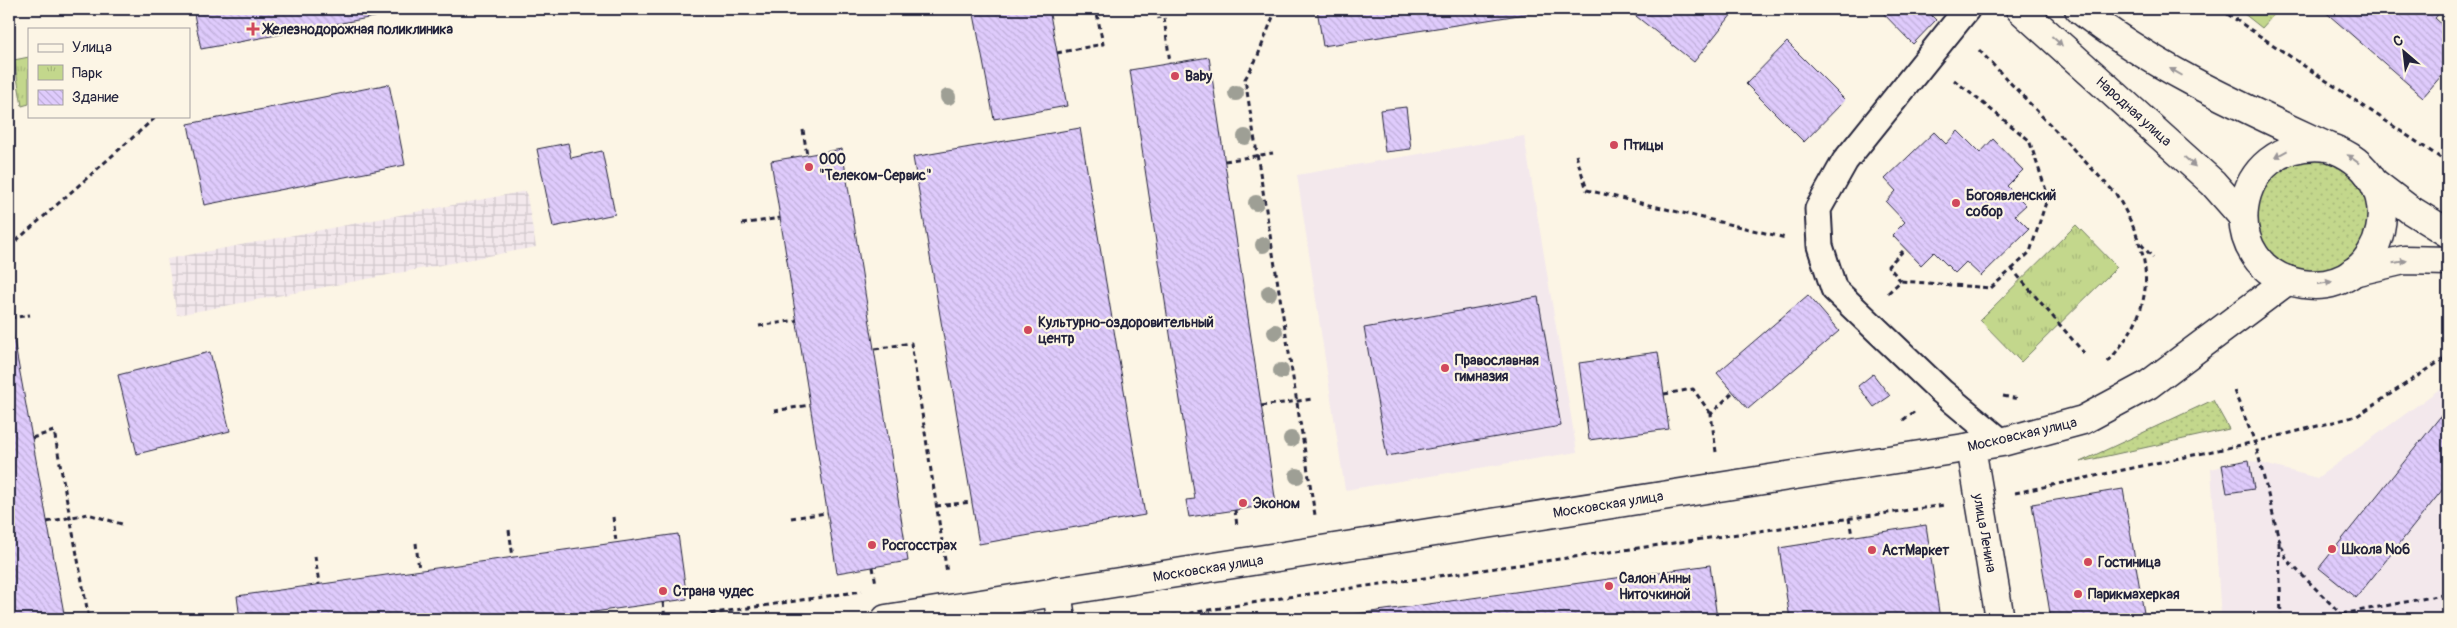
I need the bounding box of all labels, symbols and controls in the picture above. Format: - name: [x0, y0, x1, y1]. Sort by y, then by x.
- place label: Железнодорожная поликлиника: [261, 21, 453, 38]
- marker: Железнодорожная поликлиника: [246, 22, 260, 36]
- legend: [28, 28, 190, 118]
- north arrow: [2380, 28, 2430, 78]
- text: С: [2390, 31, 2406, 50]
- one-way arrow: [2050, 36, 2063, 47]
- text: Улица: [72, 38, 112, 57]
- text: Парк: [72, 64, 103, 83]
- one-way arrow: [2169, 67, 2182, 76]
- place label: Baby: [1185, 68, 1212, 85]
- marker: Baby: [1169, 70, 1181, 82]
- street label: Народная улица: [2092, 73, 2175, 150]
- text: Здание: [72, 88, 119, 107]
- place label: Птицы: [1624, 137, 1663, 154]
- marker: Птицы: [1608, 139, 1620, 151]
- one-way arrow: [2274, 150, 2288, 159]
- place label: ООО "Телеком-Сервис": [819, 151, 932, 184]
- one-way arrow: [2347, 154, 2360, 165]
- one-way arrow: [2184, 156, 2196, 168]
- marker: ООО "Телеком-Сервис": [803, 161, 815, 173]
- place label: Богоявленский собор: [1965, 187, 2056, 220]
- marker: Богоявленский собор: [1950, 197, 1962, 209]
- one-way arrow: [2392, 257, 2408, 265]
- one-way arrow: [2317, 278, 2333, 286]
- place label: Культурно-оздоровительный центр: [1038, 314, 1214, 347]
- marker: Культурно-оздоровительный центр: [1022, 324, 1034, 336]
- place label: Православная гимназия: [1454, 352, 1539, 385]
- marker: Православная гимназия: [1439, 362, 1451, 374]
- street label: Московская улица: [1966, 414, 2078, 455]
- street label: Московская улица: [1552, 487, 1665, 522]
- street label: улица Ленина: [1969, 491, 2000, 574]
- place label: Эконом: [1253, 495, 1300, 512]
- marker: Эконом: [1237, 497, 1249, 509]
- place label: Росгосстрах: [882, 537, 957, 554]
- marker: Росгосстрах: [866, 539, 878, 551]
- place label: Школа №6: [2341, 541, 2410, 558]
- place label: АстМаркет: [1882, 542, 1950, 559]
- marker: Школа №6: [2326, 543, 2338, 555]
- marker: АстМаркет: [1866, 544, 1878, 556]
- street label: Московская улица: [1152, 551, 1265, 586]
- place label: Гостиница: [2098, 554, 2161, 571]
- marker: Гостиница: [2082, 556, 2094, 568]
- place label: Салон Анны Ниточкиной: [1619, 570, 1691, 603]
- marker: Салон Анны Ниточкиной: [1603, 580, 1615, 592]
- place label: Страна чудес: [673, 583, 754, 600]
- marker: Страна чудес: [657, 585, 669, 597]
- place label: Парикмахеркая: [2088, 586, 2180, 603]
- marker: Парикмахеркая: [2072, 588, 2084, 600]

